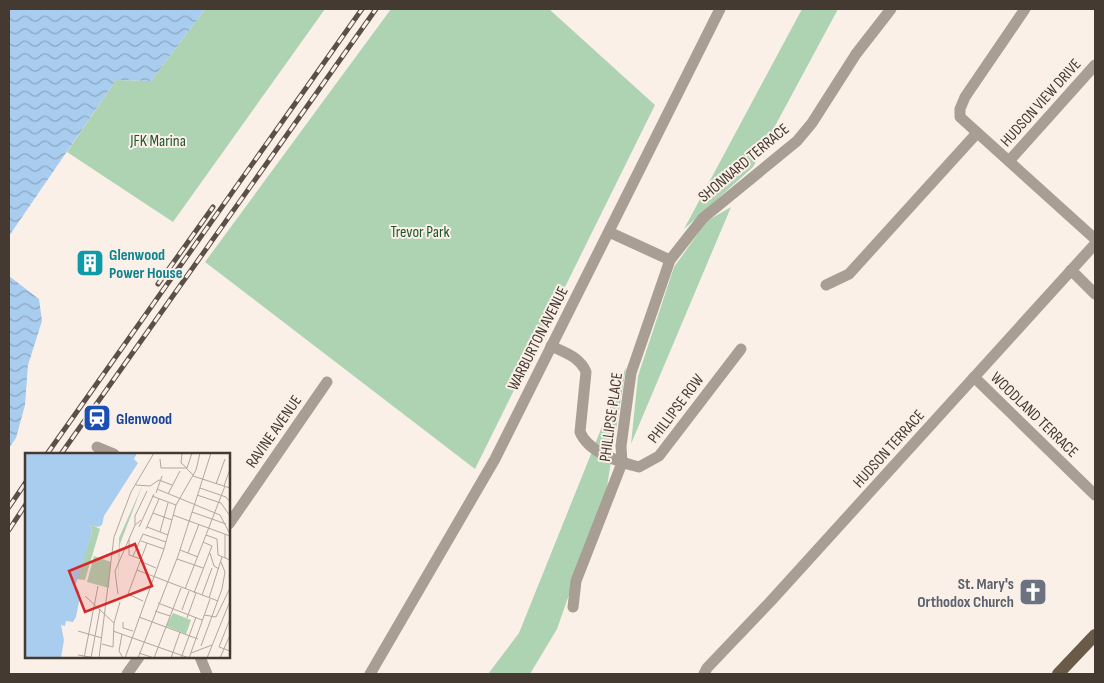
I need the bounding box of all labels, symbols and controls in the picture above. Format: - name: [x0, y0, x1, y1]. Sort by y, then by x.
- street label: HUDSON VIEW DRIVE: [997, 55, 1085, 151]
- street label: SHONNARD TERRACE: [695, 120, 793, 207]
- park label: JFK Marina: [129, 132, 186, 151]
- park label: Trevor Park: [390, 223, 450, 242]
- place label: Glenwood Power House: [109, 246, 183, 283]
- building icon: Glenwood Power House: [75, 248, 105, 278]
- street label: WARBURTON AVENUE: [504, 284, 573, 394]
- street label: WOODLAND TERRACE: [986, 369, 1082, 462]
- street label: PHILLIPSE ROW: [644, 370, 709, 447]
- street label: PHILLIPSE PLACE: [596, 371, 627, 463]
- street label: RAVINE AVENUE: [242, 392, 306, 472]
- station icon: Glenwood: [82, 403, 112, 433]
- street label: HUDSON TERRACE: [849, 406, 929, 492]
- place label: Glenwood: [116, 410, 172, 429]
- inset map: [25, 453, 230, 658]
- place label: St. Mary's Orthodox Church: [917, 575, 1014, 612]
- church icon: St. Mary's Orthodox Church: [1018, 577, 1048, 607]

